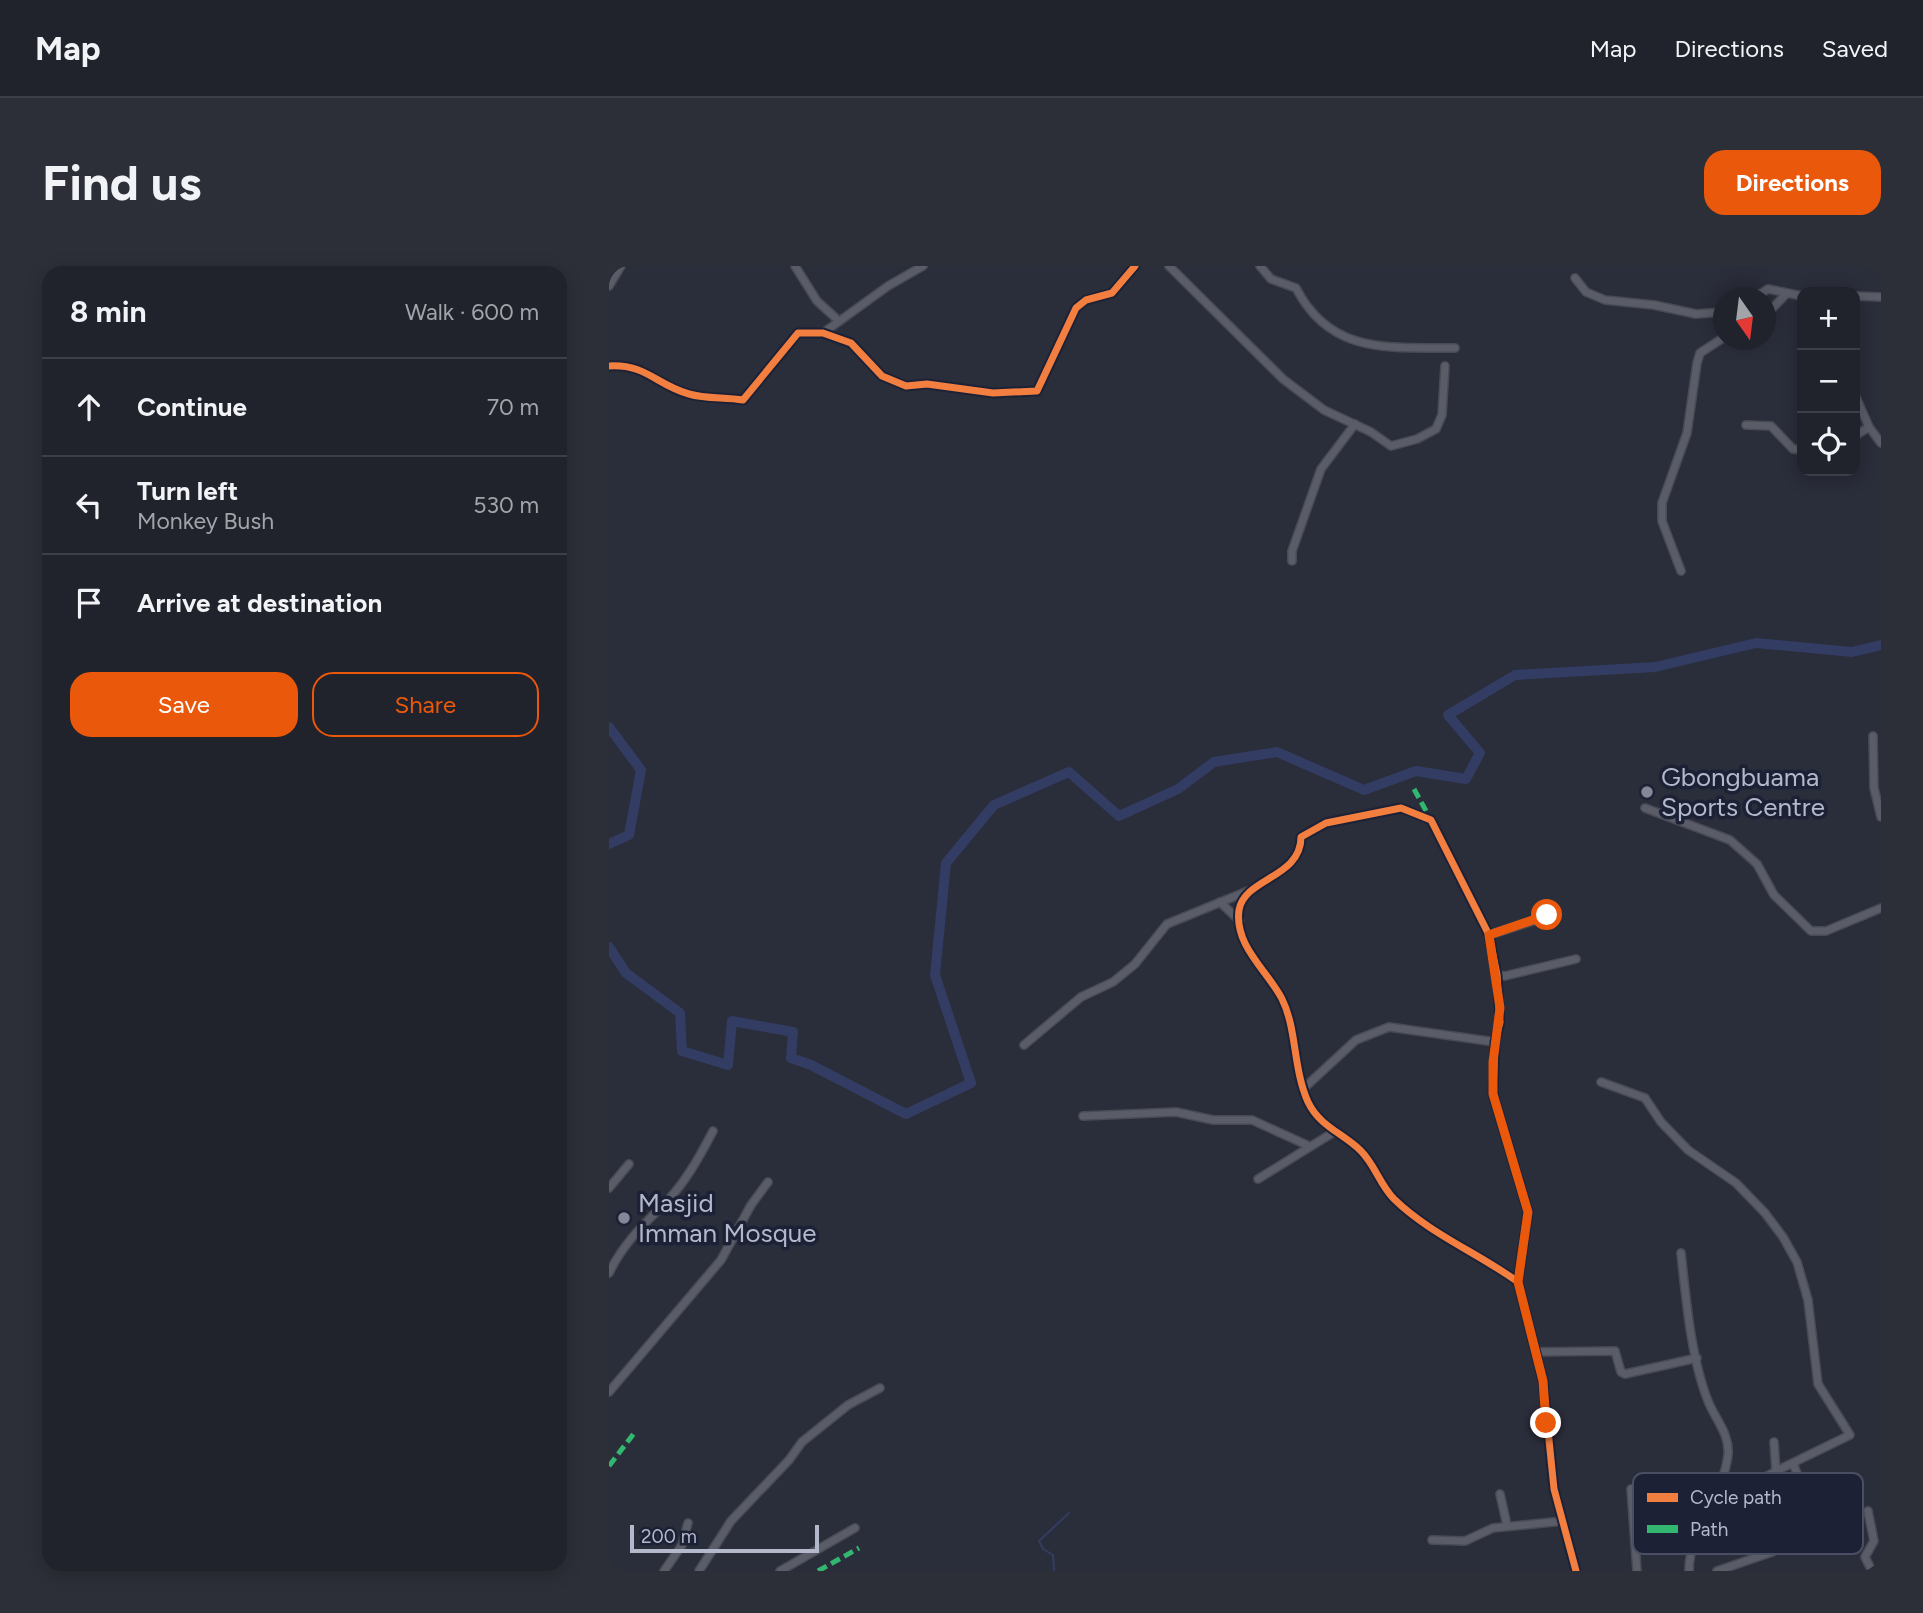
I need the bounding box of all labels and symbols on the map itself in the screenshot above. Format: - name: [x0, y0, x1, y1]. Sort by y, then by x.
- north arrow: [1713, 287, 1776, 350]
- place label: Gbongbuama Sports Centre: [1661, 761, 1825, 823]
- marker: Gbongbuama Sports Centre: [1639, 784, 1655, 800]
- route start: [1531, 899, 1562, 930]
- place label: Masjid Imman Mosque: [638, 1187, 816, 1249]
- marker: Masjid Imman Mosque: [616, 1210, 632, 1226]
- route end: [1530, 1407, 1561, 1438]
- legend: [1633, 1473, 1863, 1554]
- text: Cycle path: [1690, 1486, 1782, 1509]
- text: Path: [1690, 1518, 1728, 1541]
- scale bar: [630, 1522, 819, 1554]

